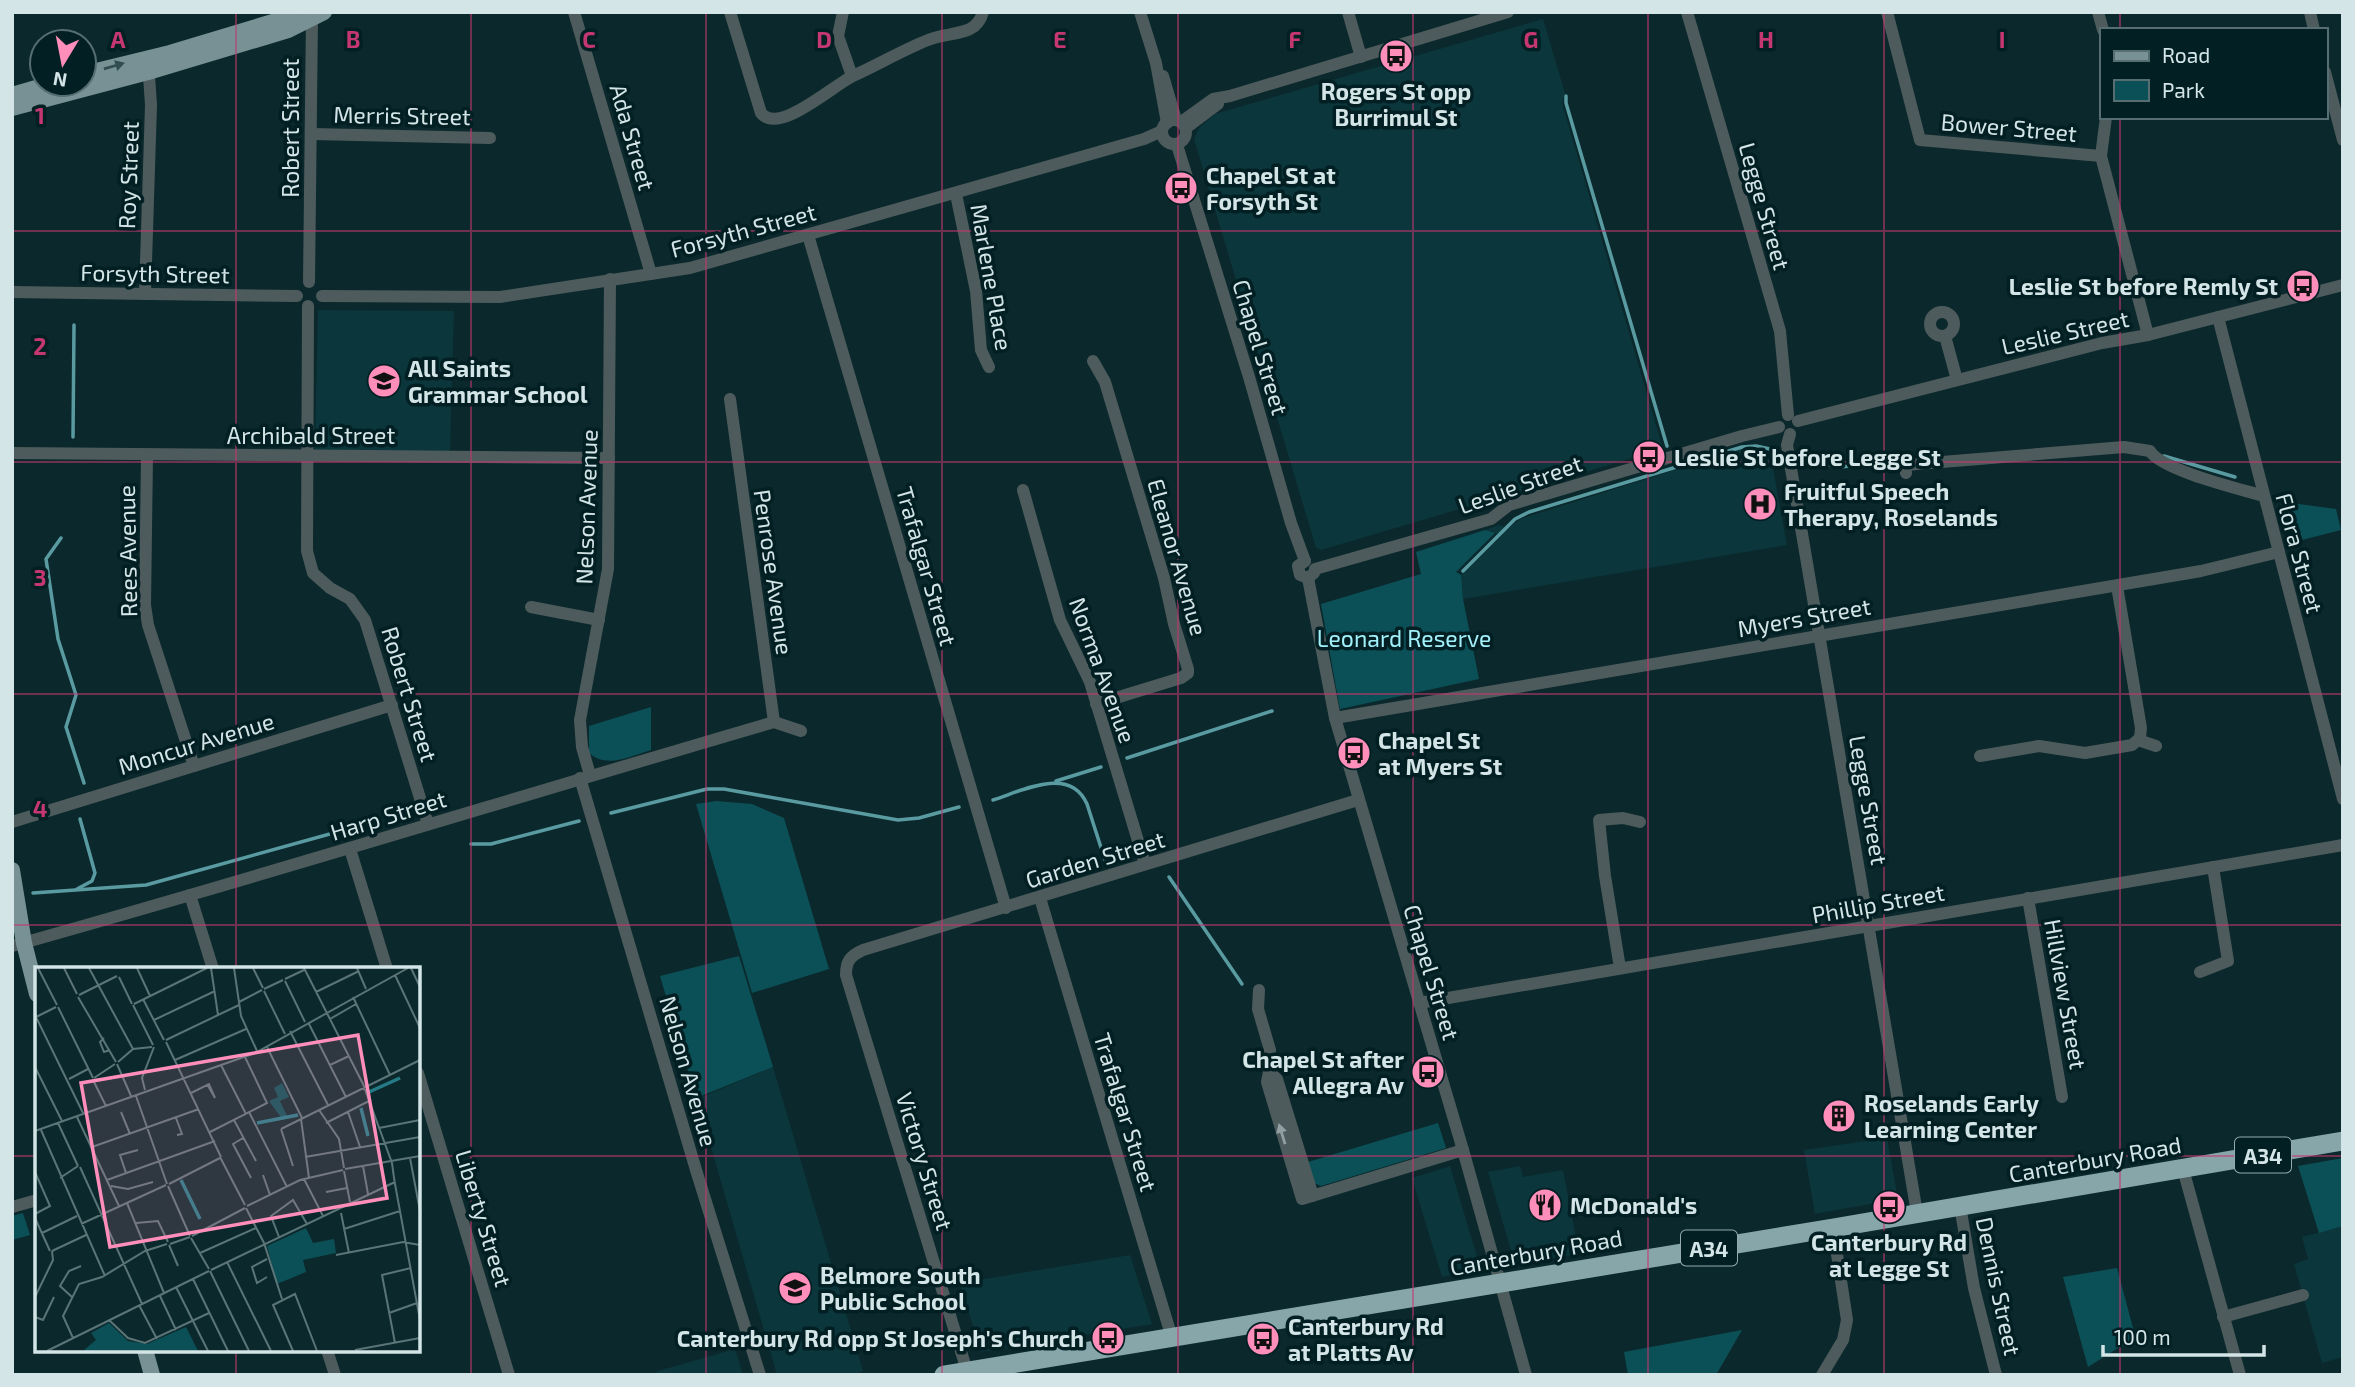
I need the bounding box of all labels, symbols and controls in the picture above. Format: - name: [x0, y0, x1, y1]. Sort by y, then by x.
- text: A: [110, 25, 126, 53]
- text: B: [346, 25, 360, 53]
- text: C: [582, 25, 596, 53]
- text: D: [816, 25, 832, 53]
- text: E: [1053, 25, 1067, 53]
- text: F: [1289, 25, 1302, 53]
- text: G: [1524, 25, 1538, 53]
- text: H: [1758, 25, 1774, 53]
- text: I: [1999, 25, 2005, 53]
- north arrow: [28, 28, 98, 98]
- legend: [2100, 28, 2327, 119]
- bus stop icon: Rogers St opp Burrimul St: [1377, 37, 1415, 75]
- text: Road: [2162, 42, 2210, 67]
- street label: Robert Street: [276, 58, 304, 198]
- one-way arrow: [103, 60, 124, 70]
- text: N: [51, 68, 69, 93]
- place label: Rogers St opp Burrimul St: [1321, 77, 1471, 131]
- text: Park: [2162, 77, 2205, 102]
- street label: Ada Street: [604, 81, 662, 194]
- street label: Merris Street: [333, 100, 471, 130]
- text: 1: [35, 101, 45, 129]
- street label: Bower Street: [1940, 107, 2078, 147]
- street label: Roy Street: [112, 120, 144, 229]
- street label: Legge Street: [1733, 139, 1797, 273]
- place label: Chapel St at Forsyth St: [1206, 161, 1336, 215]
- bus stop icon: Chapel St at Forsyth St: [1162, 169, 1200, 207]
- street label: Forsyth Street: [667, 197, 819, 263]
- street label: Marlene Place: [965, 201, 1019, 353]
- street label: Forsyth Street: [80, 258, 230, 288]
- bus stop icon: Leslie St before Remly St: [2284, 267, 2322, 305]
- place label: Leslie St before Remly St: [2009, 272, 2278, 300]
- street label: Chapel Street: [1227, 276, 1295, 418]
- street label: Leslie Street: [1999, 304, 2132, 360]
- text: 2: [33, 332, 47, 360]
- place label: All Saints Grammar School: [408, 354, 588, 408]
- school or university icon: All Saints Grammar School: [365, 362, 403, 400]
- street label: Archibald Street: [227, 421, 395, 449]
- street label: Nelson Avenue: [569, 429, 603, 585]
- bus stop icon: Leslie St before Legge St: [1630, 438, 1668, 476]
- place label: Leslie St before Legge St: [1674, 443, 1941, 471]
- street label: Leslie Street: [1454, 449, 1586, 519]
- street label: Eleanor Avenue: [1142, 476, 1214, 638]
- place label: Fruitful Speech Therapy, Roselands: [1784, 477, 1998, 531]
- street label: Trafalgar Street: [891, 483, 963, 649]
- street label: Rees Avenue: [112, 485, 142, 617]
- hospital icon: Fruitful Speech Therapy, Roselands: [1741, 485, 1779, 523]
- street label: Penrose Avenue: [749, 487, 799, 657]
- street label: Flora Street: [2271, 490, 2330, 616]
- text: 3: [33, 563, 47, 591]
- street label: Myers Street: [1735, 591, 1873, 642]
- street label: Norma Avenue: [1064, 593, 1142, 747]
- street label: Robert Street: [376, 623, 444, 765]
- park label: Leonard Reserve: [1317, 624, 1491, 652]
- street label: Moncur Avenue: [115, 706, 277, 780]
- place label: Chapel St at Myers St: [1378, 726, 1502, 780]
- street label: Legge Street: [1844, 733, 1894, 867]
- bus stop icon: Chapel St at Myers St: [1335, 734, 1373, 772]
- street label: Harp Street: [327, 784, 450, 846]
- text: 4: [33, 794, 47, 822]
- street label: Garden Street: [1022, 824, 1168, 893]
- street label: Phillip Street: [1809, 878, 1947, 928]
- street label: Chapel Street: [1398, 901, 1466, 1043]
- street label: Hillview Street: [2039, 917, 2093, 1072]
- inset map: [35, 967, 420, 1352]
- street label: Nelson Avenue: [654, 993, 724, 1149]
- street label: Trafalgar Street: [1089, 1029, 1163, 1195]
- place label: Chapel St after Allegra Av: [1242, 1045, 1404, 1099]
- bus stop icon: Chapel St after Allegra Av: [1409, 1053, 1447, 1091]
- street label: Victory Street: [891, 1089, 959, 1234]
- place label: Roselands Early Learning Center: [1864, 1089, 2039, 1143]
- building icon: Roselands Early Learning Center: [1820, 1097, 1858, 1135]
- one-way arrow: [1277, 1123, 1287, 1144]
- street label: Canterbury Road: [2007, 1130, 2183, 1188]
- road number: A34: [2235, 1138, 2291, 1172]
- street label: Liberty Street: [450, 1146, 518, 1290]
- restaurant icon: McDonald's: [1526, 1186, 1564, 1224]
- bus stop icon: Canterbury Rd at Legge St: [1870, 1188, 1908, 1226]
- place label: McDonald's: [1570, 1191, 1697, 1219]
- street label: Dennis Street: [1971, 1214, 2027, 1358]
- street label: Canterbury Road: [1448, 1223, 1624, 1281]
- place label: Canterbury Rd at Legge St: [1811, 1228, 1967, 1282]
- road number: A34: [1681, 1230, 1737, 1266]
- place label: Belmore South Public School: [820, 1261, 981, 1315]
- school or university icon: Belmore South Public School: [776, 1269, 814, 1307]
- place label: Canterbury Rd at Platts Av: [1288, 1312, 1444, 1366]
- scale bar: [2103, 1314, 2264, 1358]
- bus stop icon: Canterbury Rd opp St Joseph's Church: [1089, 1319, 1127, 1357]
- bus stop icon: Canterbury Rd at Platts Av: [1244, 1320, 1282, 1358]
- place label: Canterbury Rd opp St Joseph's Church: [677, 1324, 1084, 1352]
- text: 100 m: [2114, 1324, 2171, 1349]

